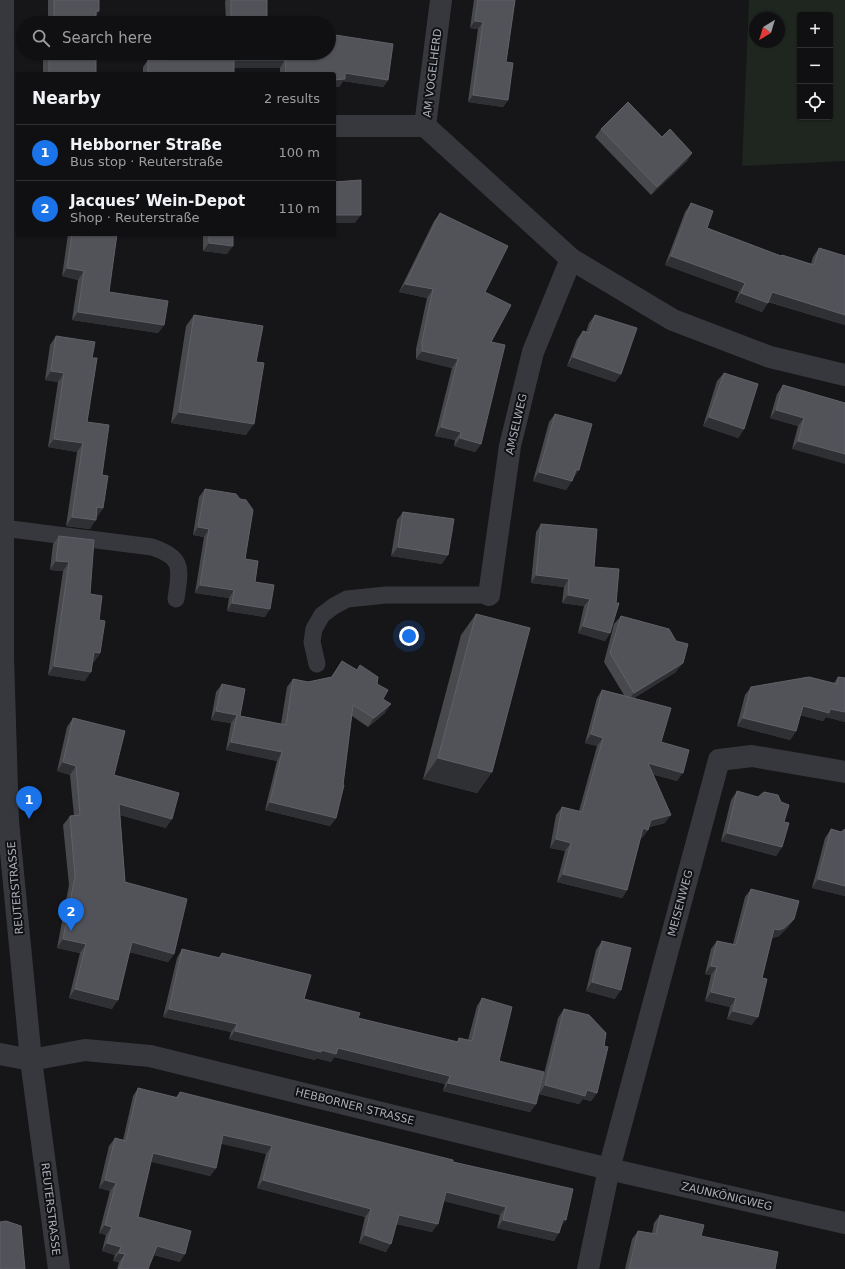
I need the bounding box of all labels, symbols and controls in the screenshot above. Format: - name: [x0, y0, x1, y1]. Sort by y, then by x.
- north arrow: [749, 12, 785, 48]
- map controls: [797, 12, 833, 120]
- button: +: [797, 12, 833, 48]
- search box: [16, 16, 336, 60]
- icon: search: [30, 27, 52, 49]
- street label: AM VOGELHERD: [421, 28, 444, 118]
- text: Search here: [62, 29, 152, 47]
- button: −: [797, 48, 833, 84]
- button: locate: [797, 84, 833, 120]
- text: Nearby: [32, 88, 101, 108]
- text: 2 results: [264, 91, 320, 106]
- text: Hebborner Straße: [70, 136, 222, 154]
- text: 1: [40, 145, 50, 160]
- text: 100 m: [278, 145, 320, 160]
- text: Bus stop · Reuterstraße: [70, 154, 223, 169]
- text: Jacques’ Wein-Depot: [70, 192, 245, 210]
- text: 2: [40, 201, 50, 216]
- text: 110 m: [278, 201, 320, 216]
- text: Shop · Reuterstraße: [70, 210, 200, 225]
- street label: AMSELWEG: [503, 392, 530, 456]
- your location: [399, 626, 419, 646]
- pin: 1: [16, 786, 42, 819]
- street label: REUTERSTRASSE: [5, 841, 26, 935]
- street label: MEISENWEG: [665, 869, 696, 938]
- pin: 2: [58, 898, 84, 931]
- street label: HEBBORNER STRASSE: [294, 1085, 416, 1128]
- street label: REUTERSTRASSE: [38, 1162, 63, 1256]
- street label: ZAUNKÖNIGWEG: [680, 1180, 774, 1213]

